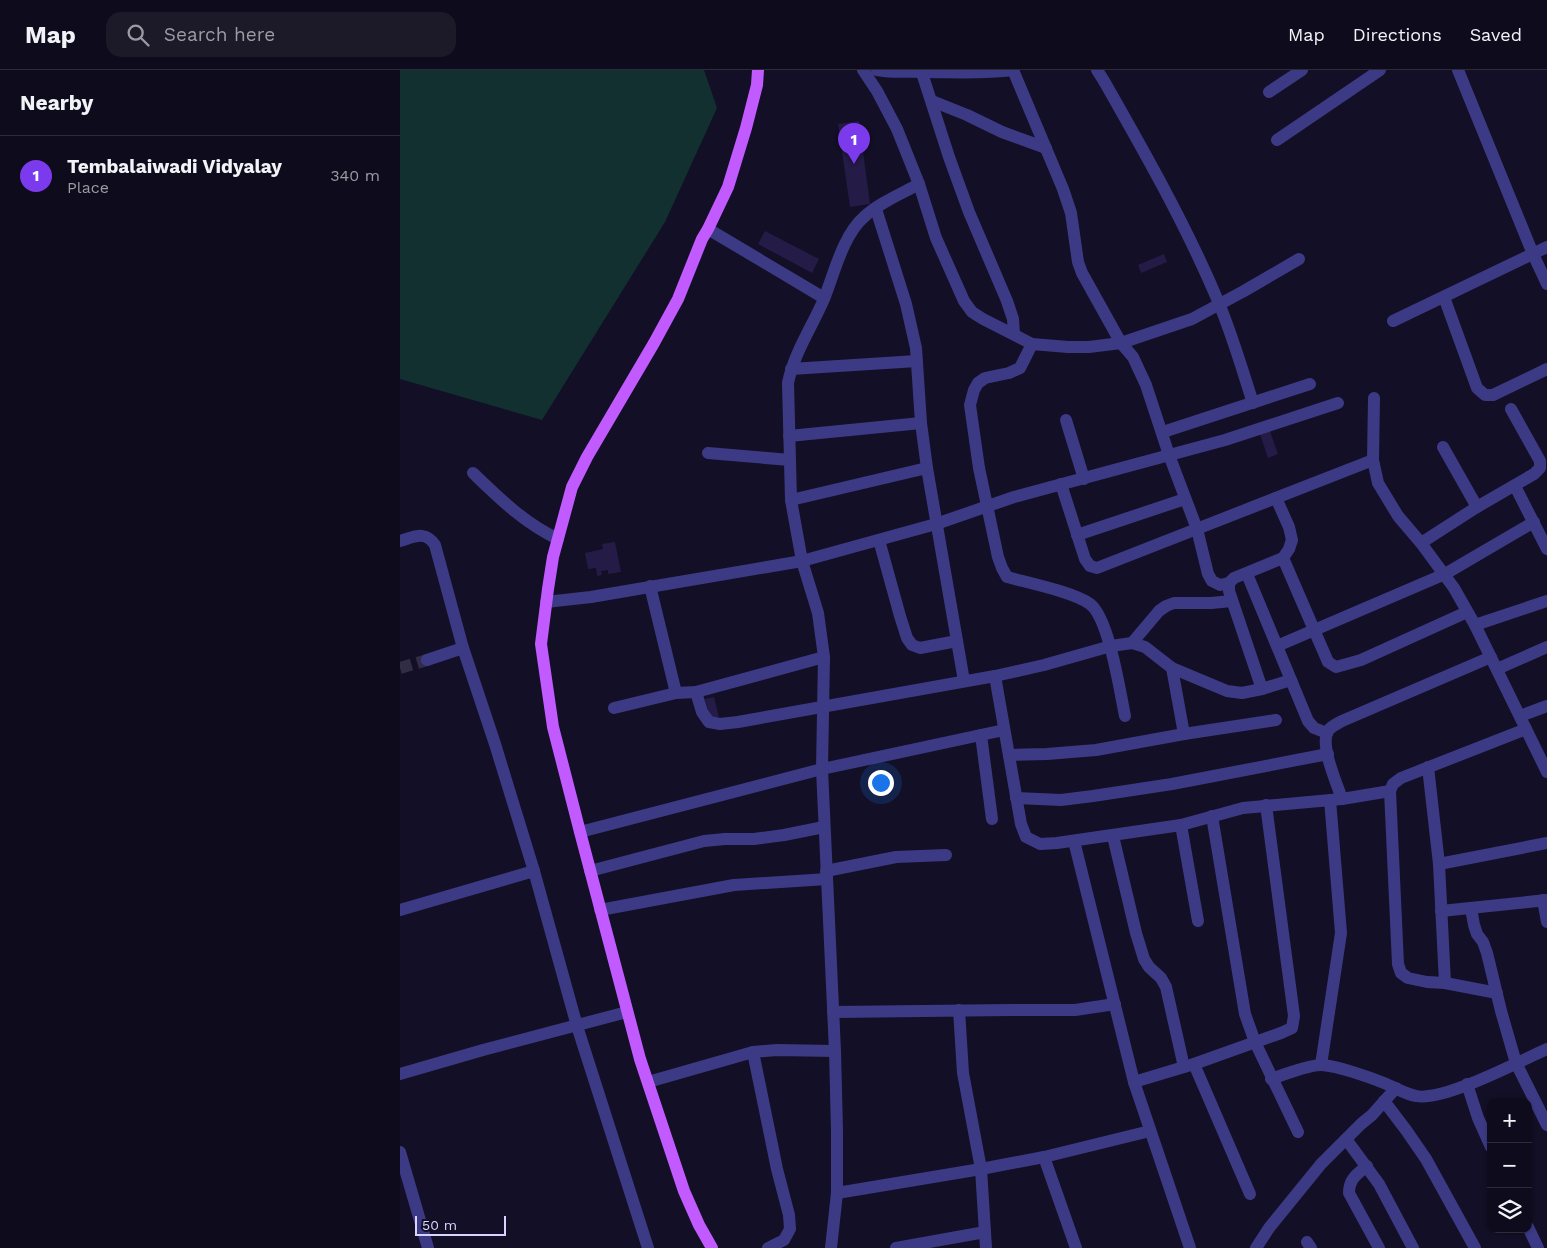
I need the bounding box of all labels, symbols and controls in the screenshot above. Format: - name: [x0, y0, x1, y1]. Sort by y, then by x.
- search box: [106, 12, 456, 57]
- text: Map: [25, 21, 76, 49]
- icon: search: [124, 21, 152, 49]
- text: Search here: [164, 23, 275, 46]
- text: Map: [1288, 24, 1325, 45]
- text: Directions: [1353, 24, 1442, 45]
- text: Saved: [1470, 24, 1522, 45]
- text: Nearby: [20, 90, 93, 115]
- pin: 1: [838, 123, 870, 164]
- text: Tembalaiwadi Vidyalay: [67, 155, 282, 178]
- text: 1: [33, 166, 39, 185]
- text: 340 m: [330, 166, 380, 185]
- text: Place: [67, 178, 109, 197]
- your location: [868, 770, 894, 796]
- map controls: [1487, 1098, 1532, 1233]
- button: +: [1487, 1098, 1532, 1143]
- button: −: [1487, 1143, 1532, 1188]
- button: layers: [1487, 1188, 1532, 1233]
- scale bar: [415, 1213, 506, 1236]
- text: 50 m: [422, 1217, 457, 1233]

